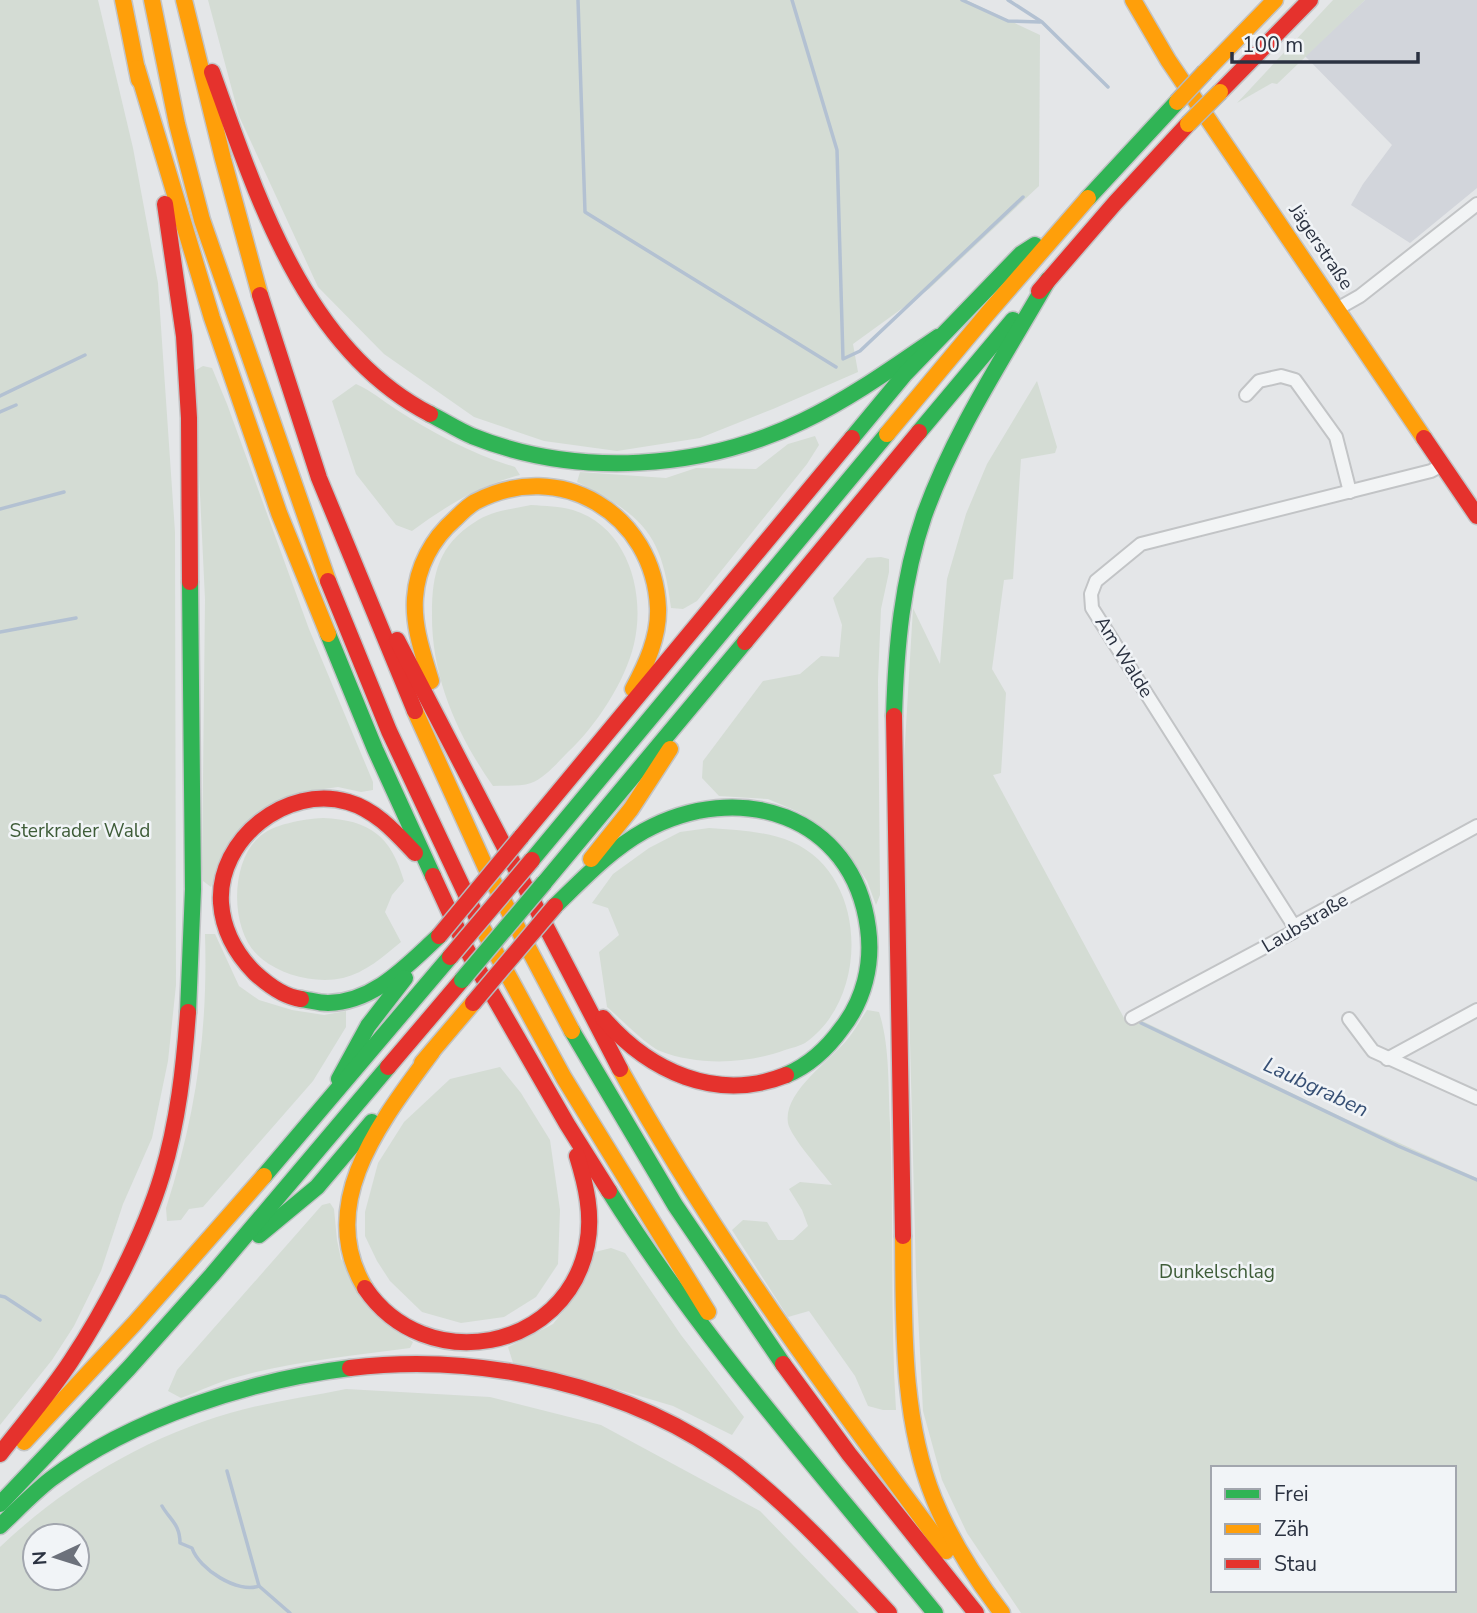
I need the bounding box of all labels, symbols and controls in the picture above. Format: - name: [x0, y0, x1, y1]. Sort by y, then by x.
- scale bar: [1232, 21, 1418, 65]
- text: 100 m: [1242, 31, 1303, 59]
- street label: Jägerstraße: [1282, 198, 1359, 295]
- street label: Am Walde: [1089, 611, 1159, 703]
- park label: Sterkrader Wald: [10, 818, 150, 844]
- street label: Laubstraße: [1257, 887, 1353, 959]
- water label: Laubgraben: [1259, 1050, 1373, 1124]
- park label: Dunkelschlag: [1159, 1259, 1275, 1285]
- legend: [1211, 1466, 1456, 1592]
- text: Frei: [1274, 1480, 1309, 1508]
- text: Zäh: [1274, 1515, 1309, 1543]
- north arrow: [21, 1522, 91, 1592]
- text: N: [27, 1550, 54, 1566]
- text: Stau: [1274, 1550, 1317, 1578]

